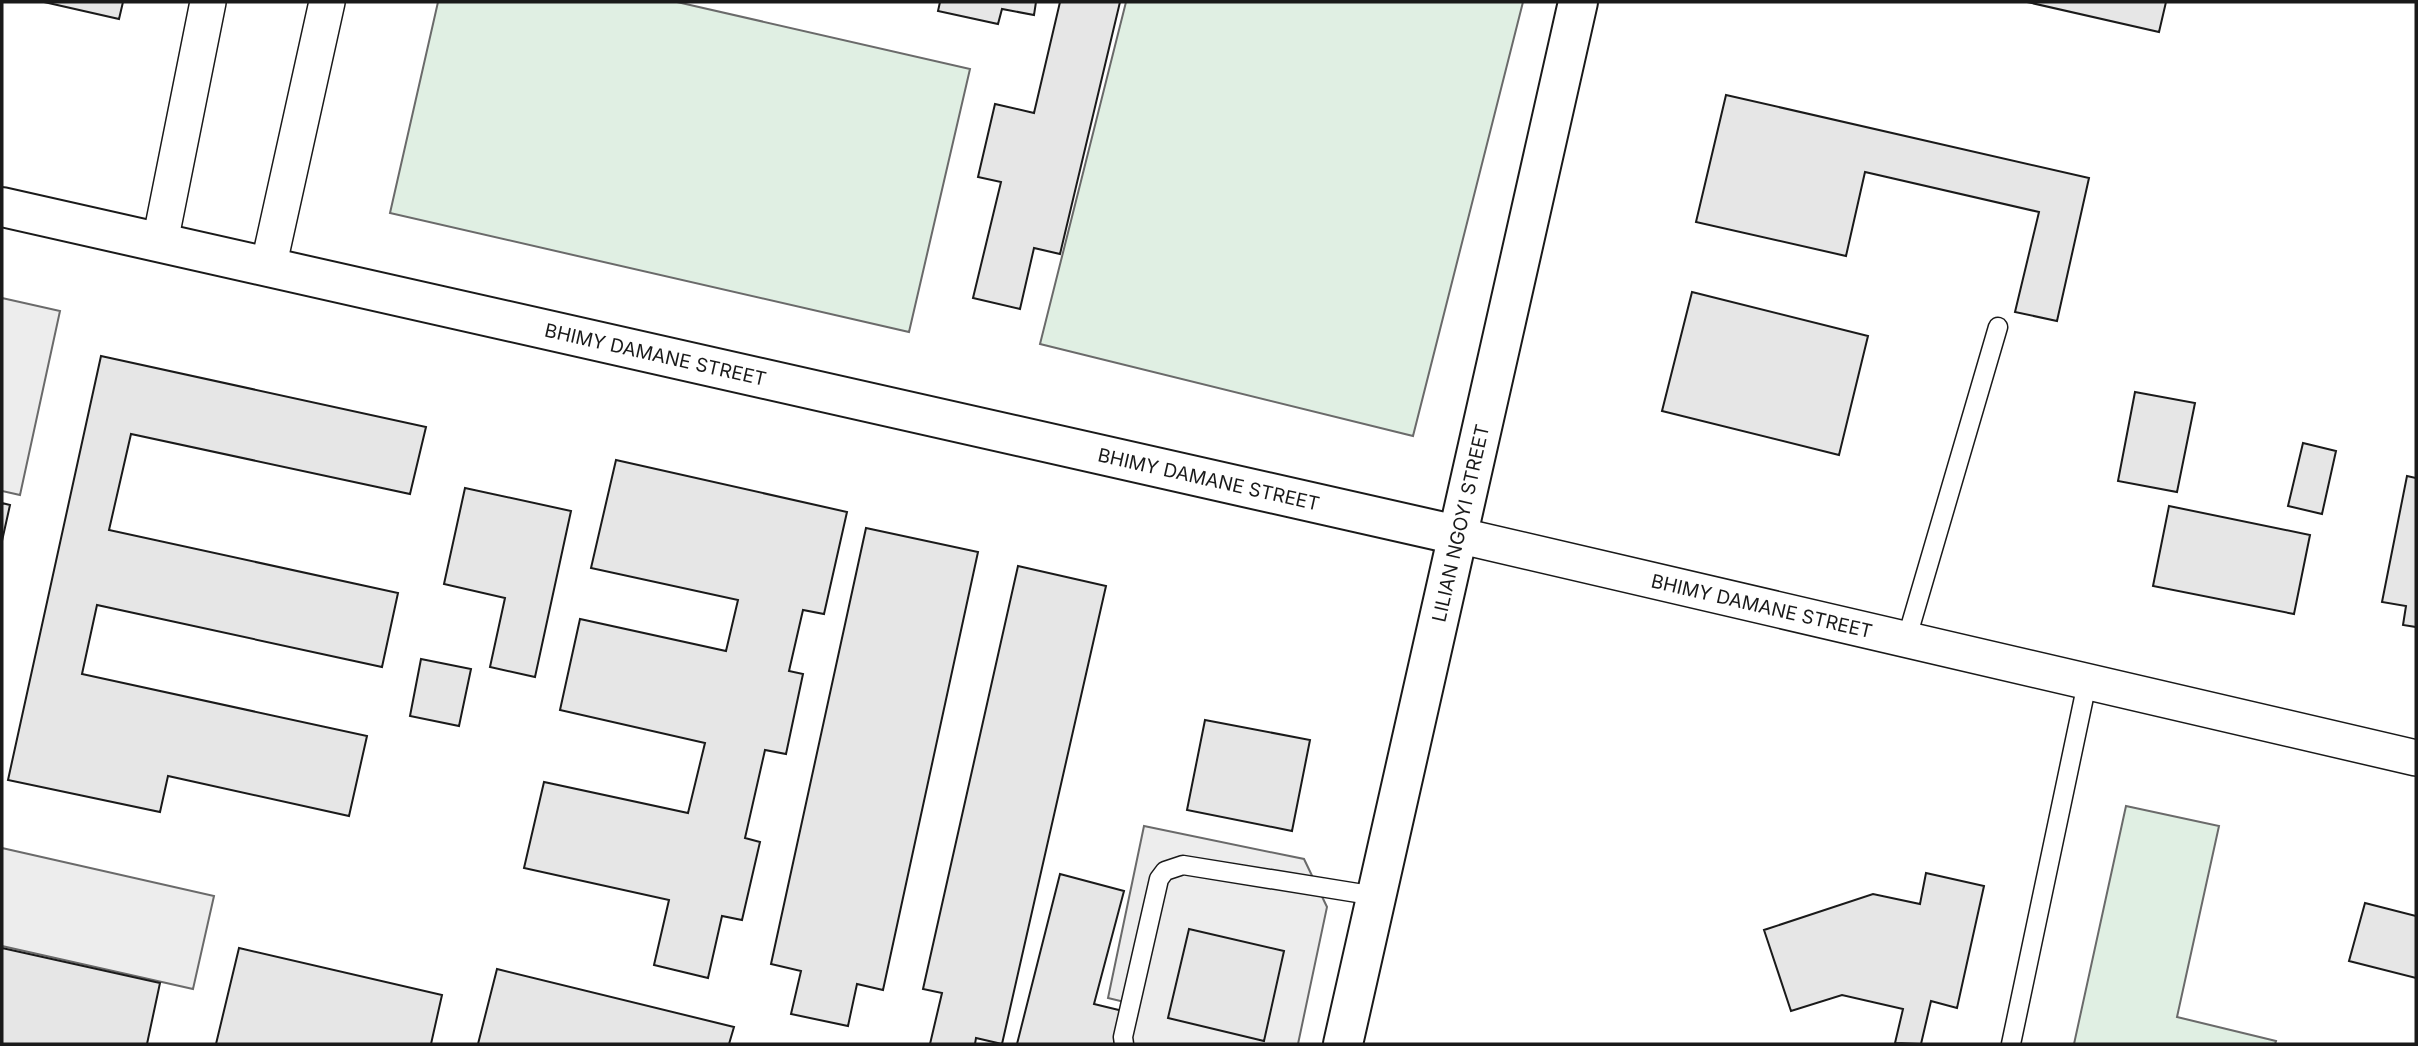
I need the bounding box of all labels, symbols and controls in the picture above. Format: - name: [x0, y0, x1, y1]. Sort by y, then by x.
- street label: BHIMY DAMANE STREET: [543, 319, 768, 391]
- street label: LILIAN NGOYI STREET: [1428, 422, 1494, 624]
- street label: BHIMY DAMANE STREET: [1096, 443, 1322, 516]
- street label: BHIMY DAMANE STREET: [1649, 570, 1875, 643]

